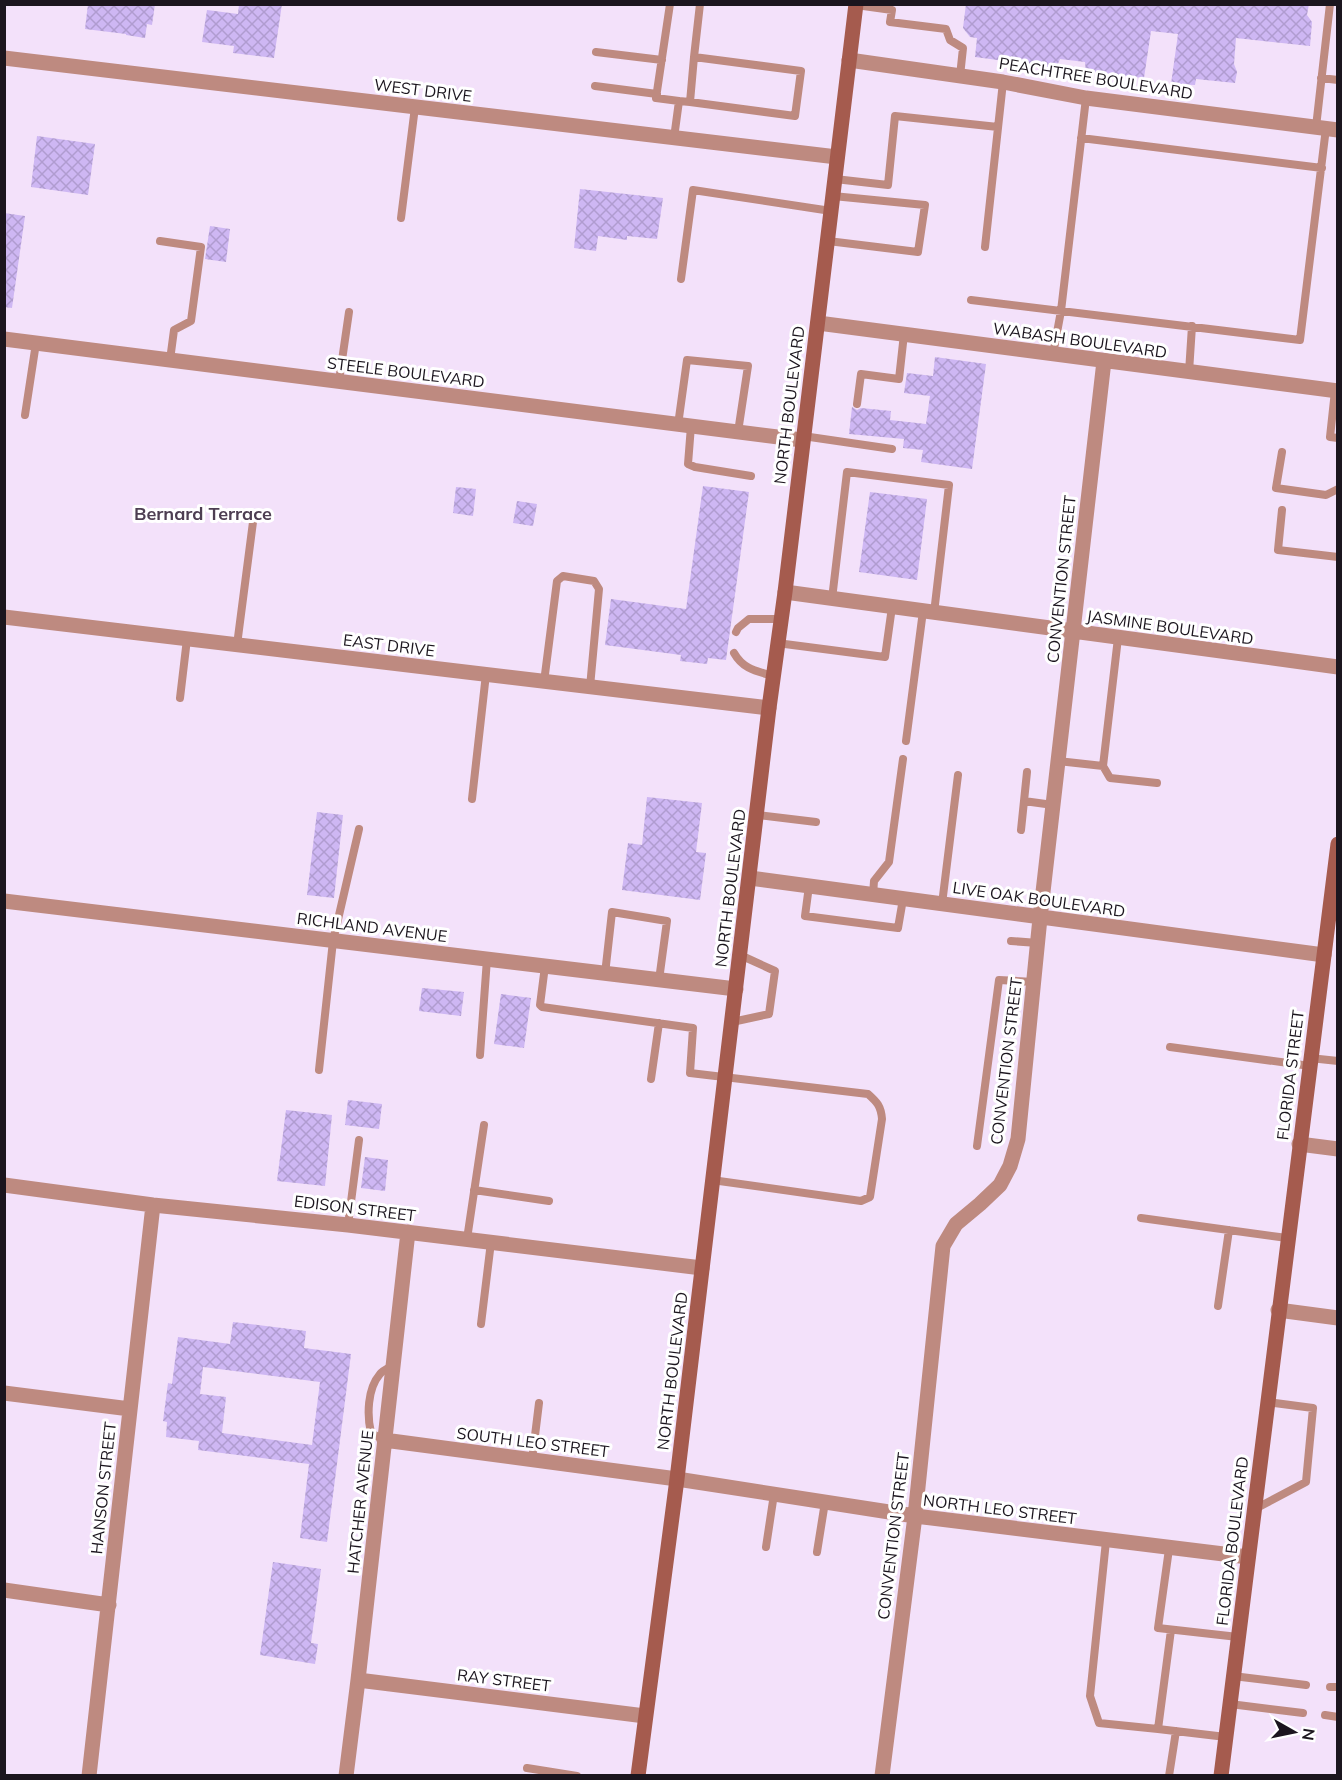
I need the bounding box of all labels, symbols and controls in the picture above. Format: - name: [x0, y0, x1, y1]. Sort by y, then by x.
- street label: PEACHTREE BOULEVARD: [998, 53, 1194, 103]
- street label: WEST DRIVE: [373, 74, 473, 106]
- street label: WABASH BOULEVARD: [992, 318, 1168, 362]
- street label: NORTH BOULEVARD: [769, 325, 809, 485]
- street label: STEELE BOULEVARD: [326, 352, 486, 392]
- street label: CONVENTION STREET: [1042, 494, 1080, 664]
- district label: Bernard Terrace: [134, 502, 272, 525]
- street label: JASMINE BOULEVARD: [1085, 605, 1255, 649]
- street label: EAST DRIVE: [342, 629, 436, 661]
- street label: NORTH BOULEVARD: [710, 808, 750, 968]
- street label: LIVE OAK BOULEVARD: [952, 877, 1126, 921]
- street label: RICHLAND AVENUE: [296, 908, 448, 946]
- street label: CONVENTION STREET: [986, 976, 1026, 1146]
- street label: FLORIDA STREET: [1272, 1008, 1308, 1141]
- street label: EDISON STREET: [293, 1191, 417, 1225]
- street label: NORTH BOULEVARD: [652, 1291, 692, 1451]
- street label: HANSON STREET: [86, 1420, 120, 1555]
- street label: SOUTH LEO STREET: [456, 1423, 611, 1461]
- street label: HATCHER AVENUE: [343, 1429, 377, 1575]
- street label: CONVENTION STREET: [873, 1451, 913, 1621]
- street label: FLORIDA BOULEVARD: [1212, 1455, 1252, 1627]
- street label: NORTH LEO STREET: [922, 1490, 1078, 1528]
- street label: RAY STREET: [456, 1664, 552, 1696]
- north arrow: [1264, 1702, 1324, 1762]
- text: N: [1298, 1727, 1320, 1742]

